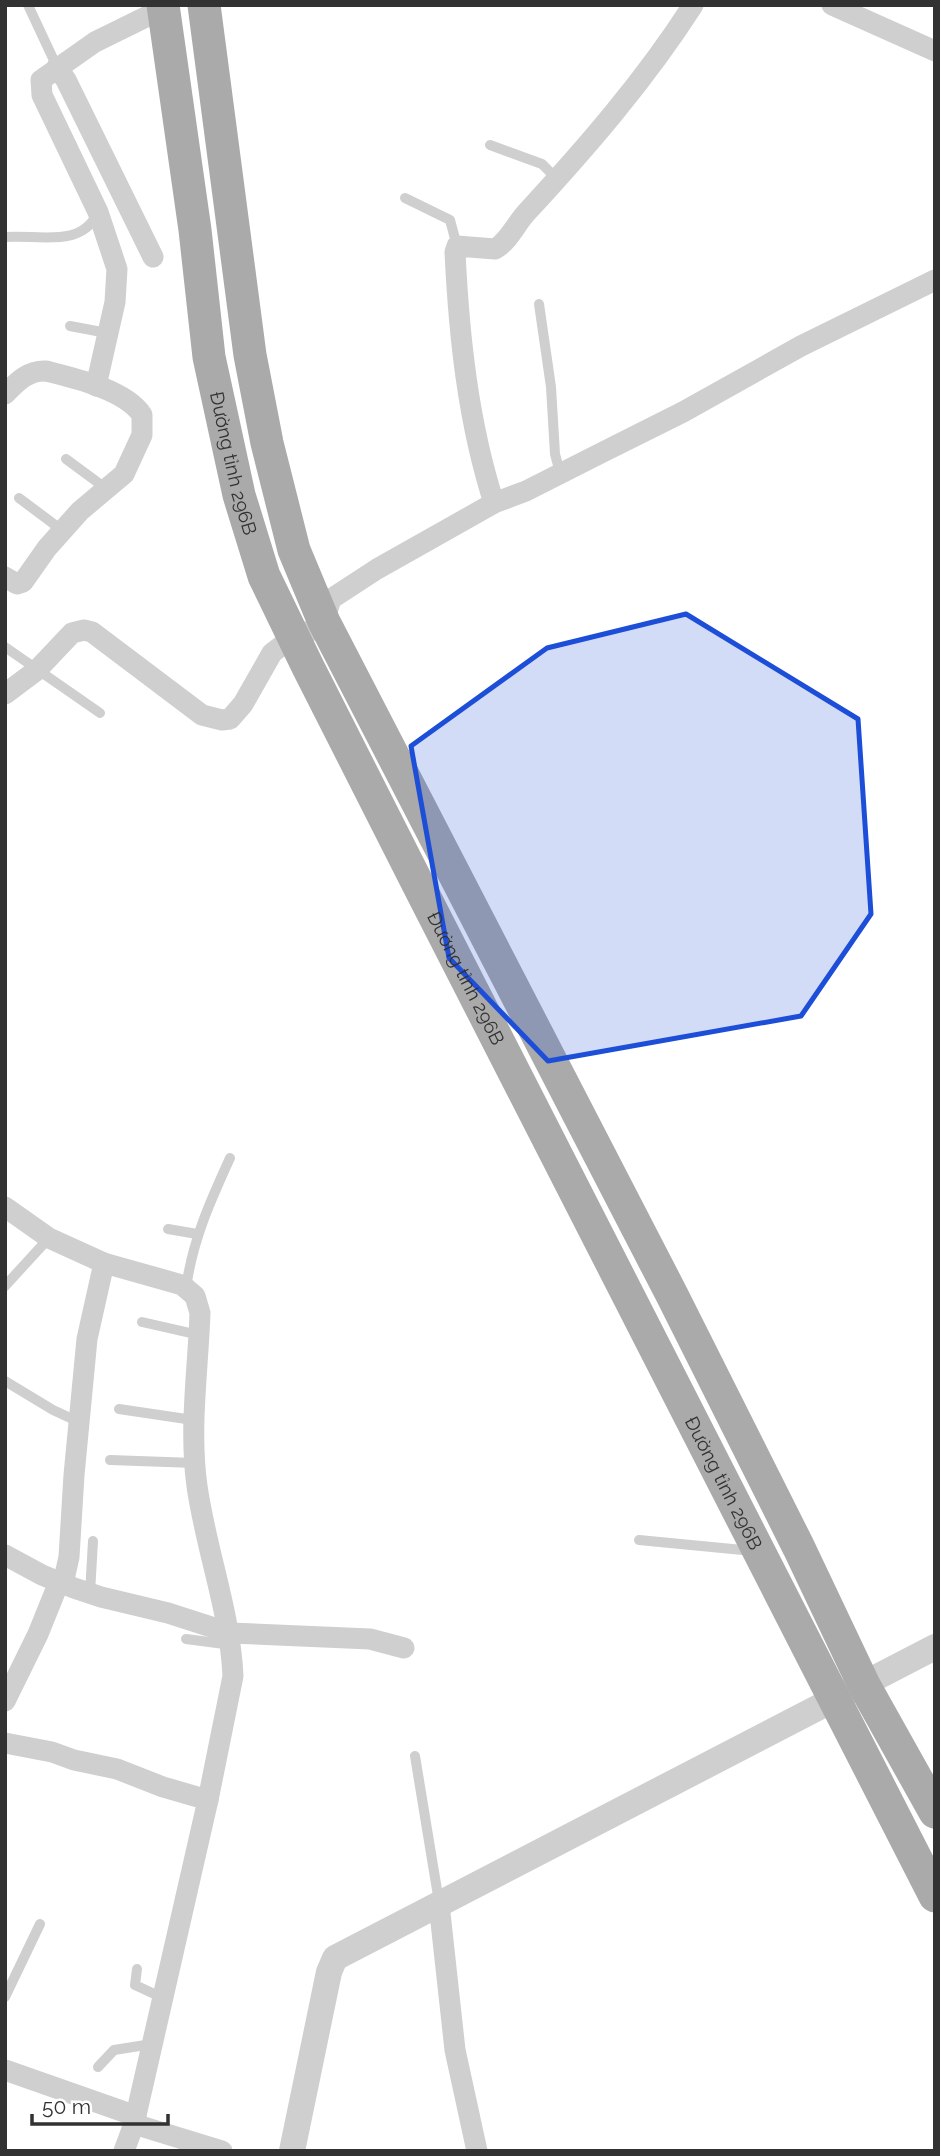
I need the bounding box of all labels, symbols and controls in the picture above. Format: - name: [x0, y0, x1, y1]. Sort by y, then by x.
- street label: Đường tỉnh 296B: [206, 389, 262, 538]
- street label: Đường tỉnh 296B: [423, 908, 509, 1048]
- street label: Đường tỉnh 296B: [681, 1413, 767, 1553]
- scale bar: [32, 2082, 168, 2126]
- text: 50 m: [42, 2094, 91, 2119]

